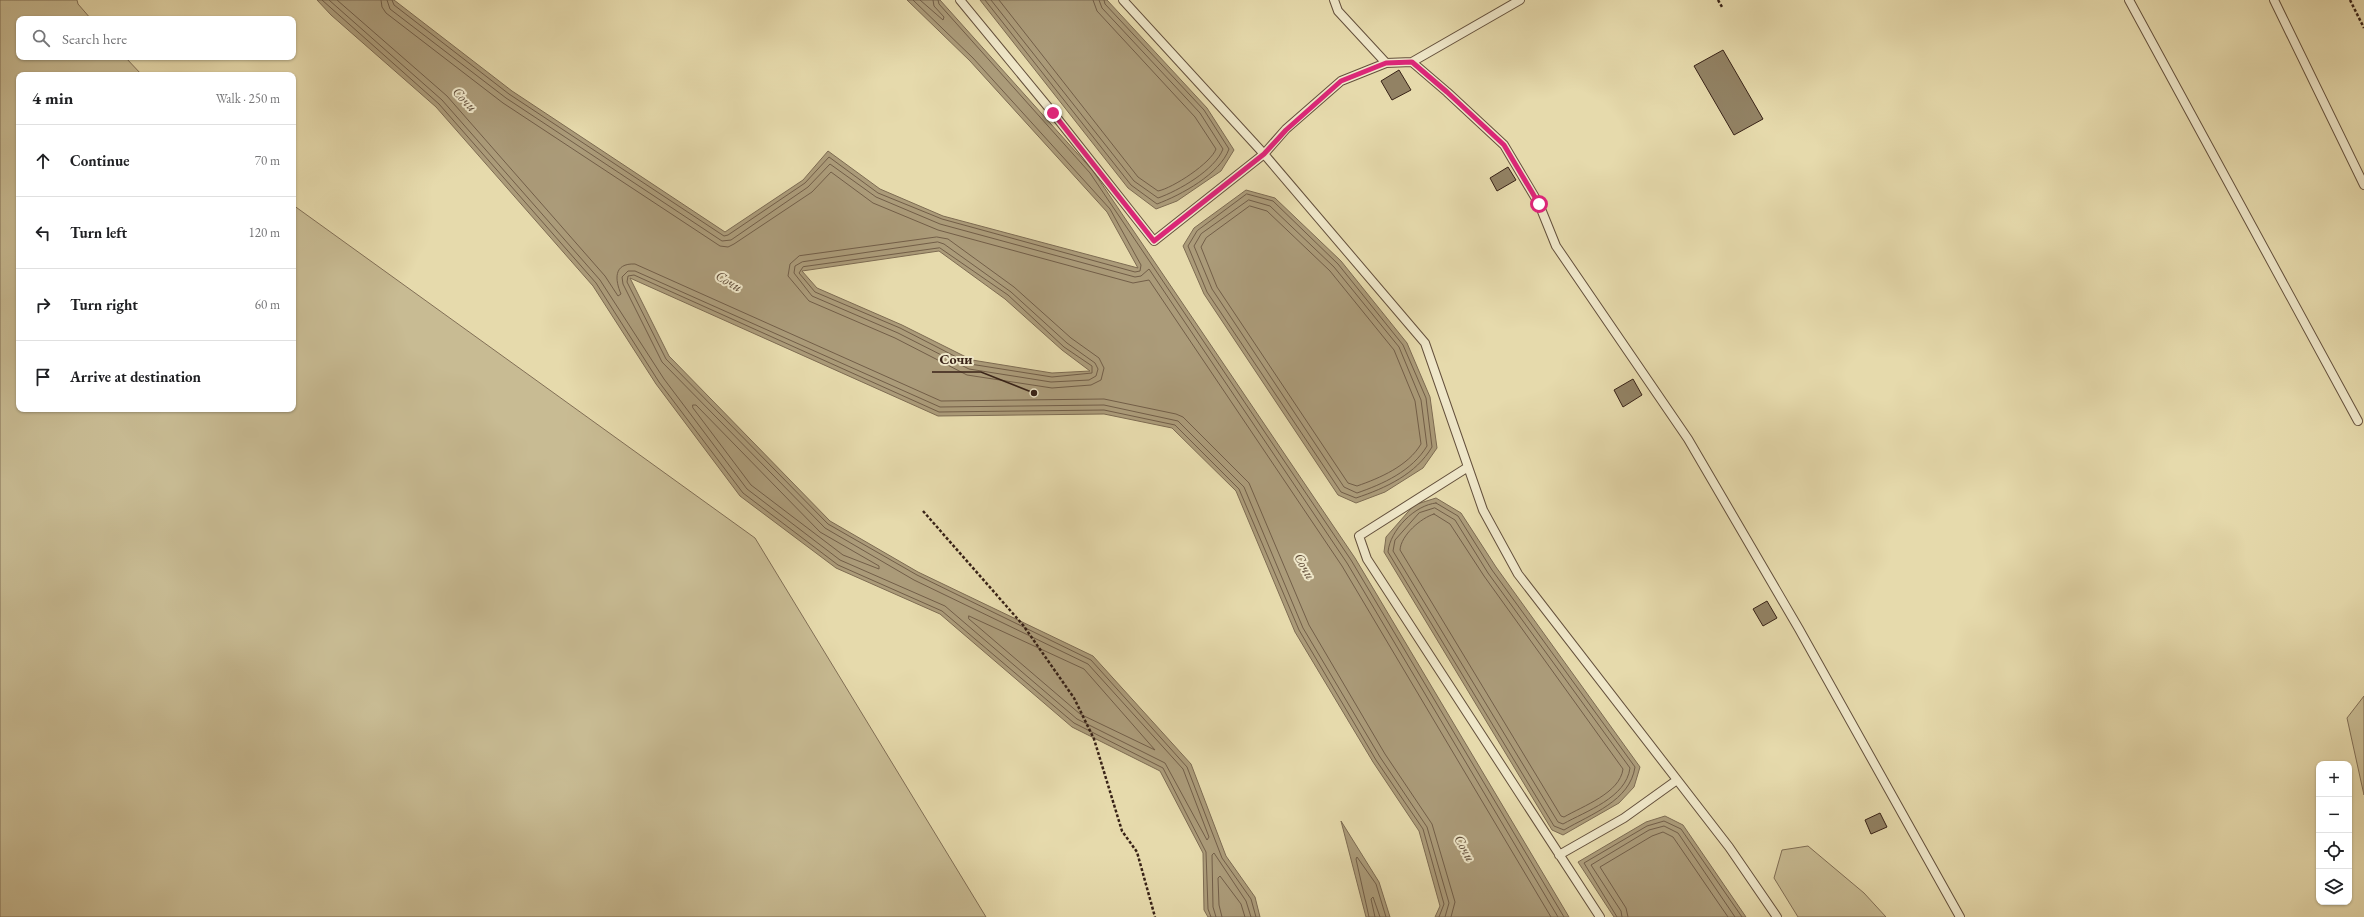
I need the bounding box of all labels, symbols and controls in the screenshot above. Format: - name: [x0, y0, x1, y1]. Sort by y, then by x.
- search box: [16, 16, 296, 60]
- icon: search: [30, 27, 52, 49]
- text: Search here: [62, 29, 127, 48]
- water label: Сочи: [449, 83, 481, 115]
- text: 4 min: [32, 87, 73, 109]
- text: Walk · 250 m: [216, 90, 280, 107]
- route end: [1044, 104, 1062, 122]
- icon: ahead: [32, 150, 54, 172]
- text: Continue: [70, 151, 130, 170]
- text: 70 m: [255, 152, 280, 169]
- route start: [1530, 195, 1548, 213]
- icon: left: [32, 222, 54, 244]
- text: Turn left: [70, 223, 127, 242]
- text: 120 m: [249, 224, 280, 241]
- water label: Сочи: [712, 266, 746, 296]
- icon: right: [32, 294, 54, 316]
- text: Turn right: [70, 295, 138, 314]
- text: 60 m: [255, 296, 280, 313]
- callout: Сочи: [932, 346, 981, 372]
- text: Сочи: [939, 350, 973, 368]
- icon: arrive: [32, 366, 54, 388]
- text: Arrive at destination: [70, 367, 201, 386]
- water label: Сочи: [1290, 549, 1320, 583]
- map controls: [2316, 761, 2352, 905]
- button: +: [2316, 761, 2352, 797]
- button: −: [2316, 797, 2352, 833]
- water label: Сочи: [1450, 831, 1480, 865]
- button: locate: [2316, 833, 2352, 869]
- button: layers: [2316, 869, 2352, 905]

